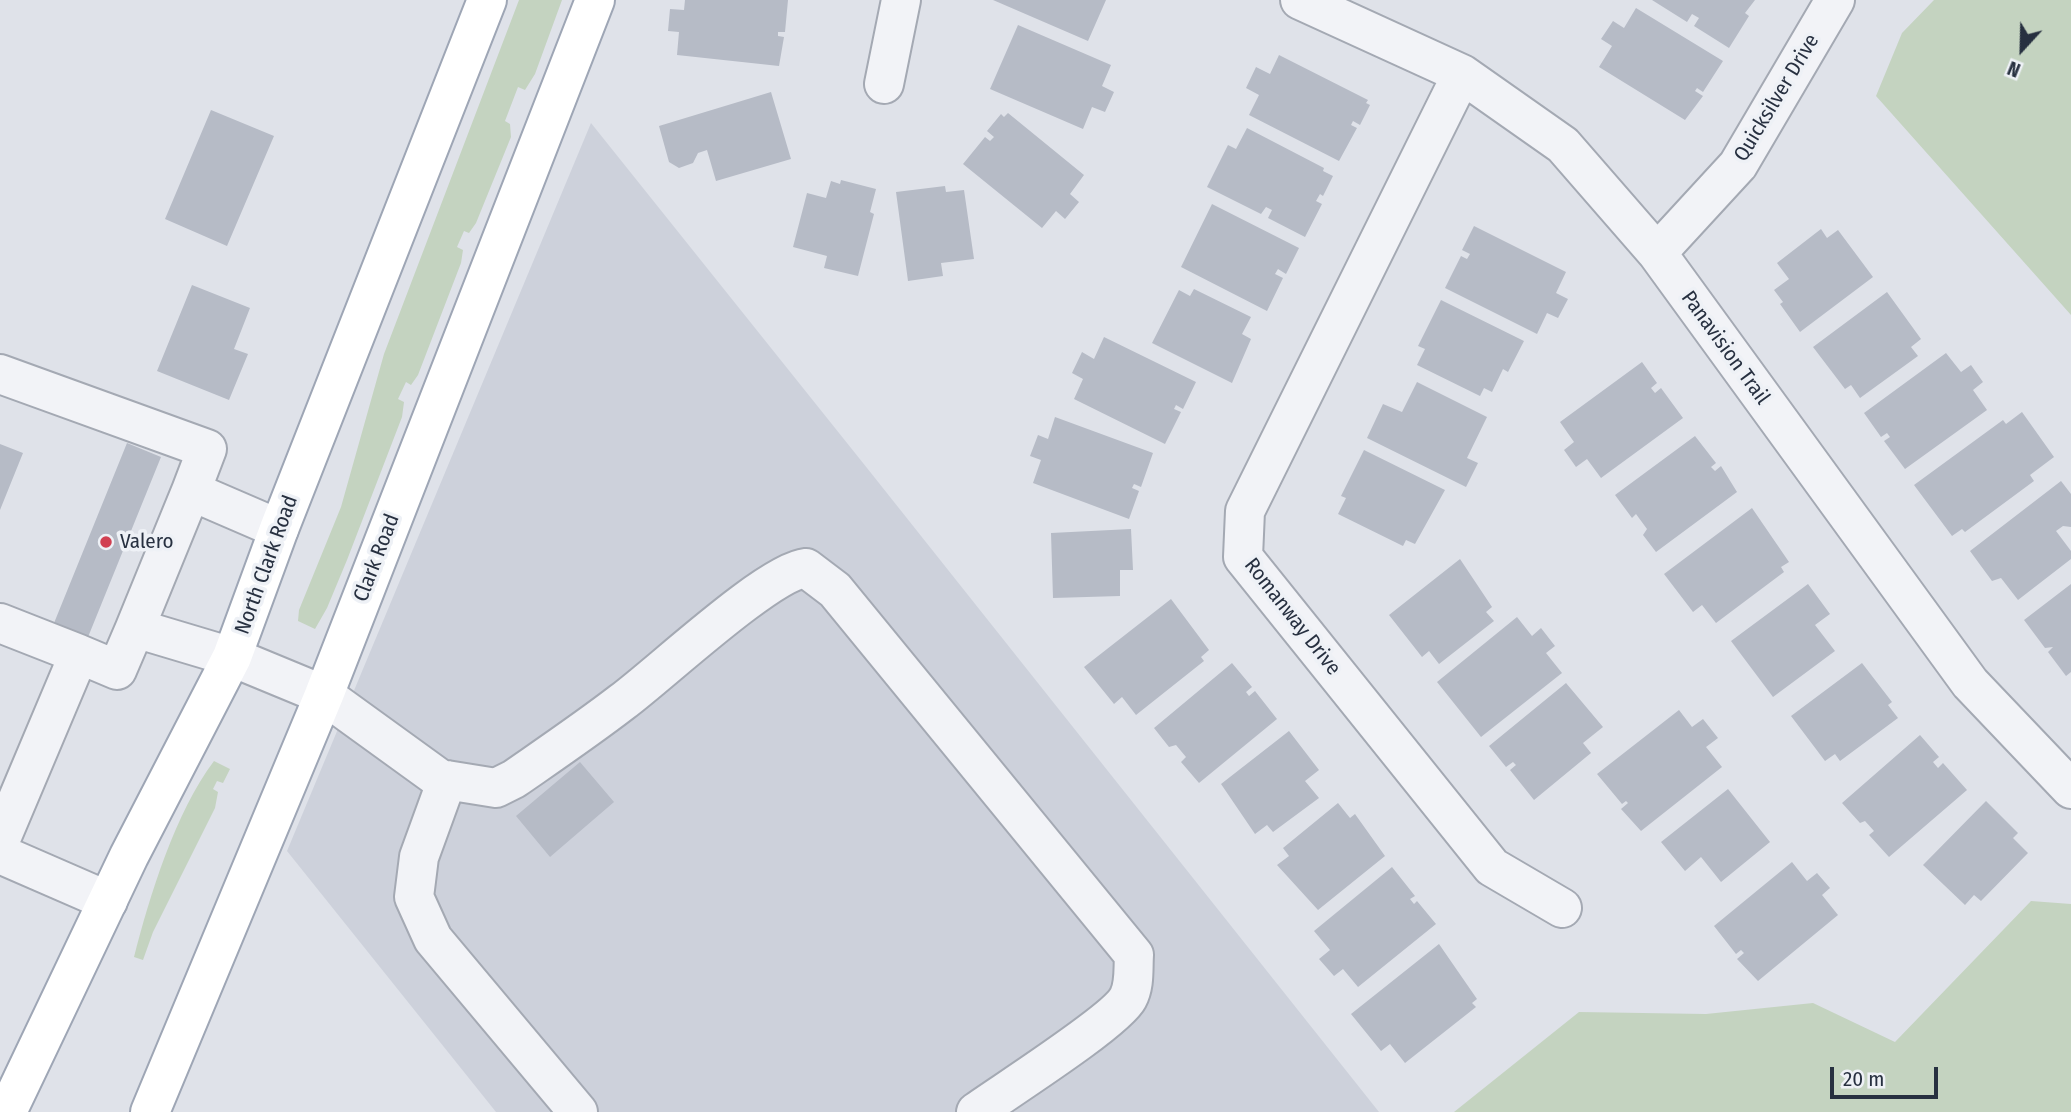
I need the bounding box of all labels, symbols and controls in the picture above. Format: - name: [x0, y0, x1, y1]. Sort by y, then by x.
- north arrow: [1987, 14, 2057, 84]
- street label: Quicksilver Drive: [1729, 30, 1825, 166]
- text: N: [2004, 56, 2024, 82]
- street label: Panavision Trail: [1675, 286, 1775, 410]
- street label: North Clark Road: [230, 492, 304, 638]
- street label: Clark Road: [349, 511, 405, 605]
- place label: Valero: [120, 529, 174, 555]
- marker: Valero: [98, 534, 114, 550]
- street label: Romanway Drive: [1238, 553, 1346, 681]
- scale bar: [1833, 1052, 1941, 1096]
- text: 20 m: [1843, 1066, 1884, 1092]

